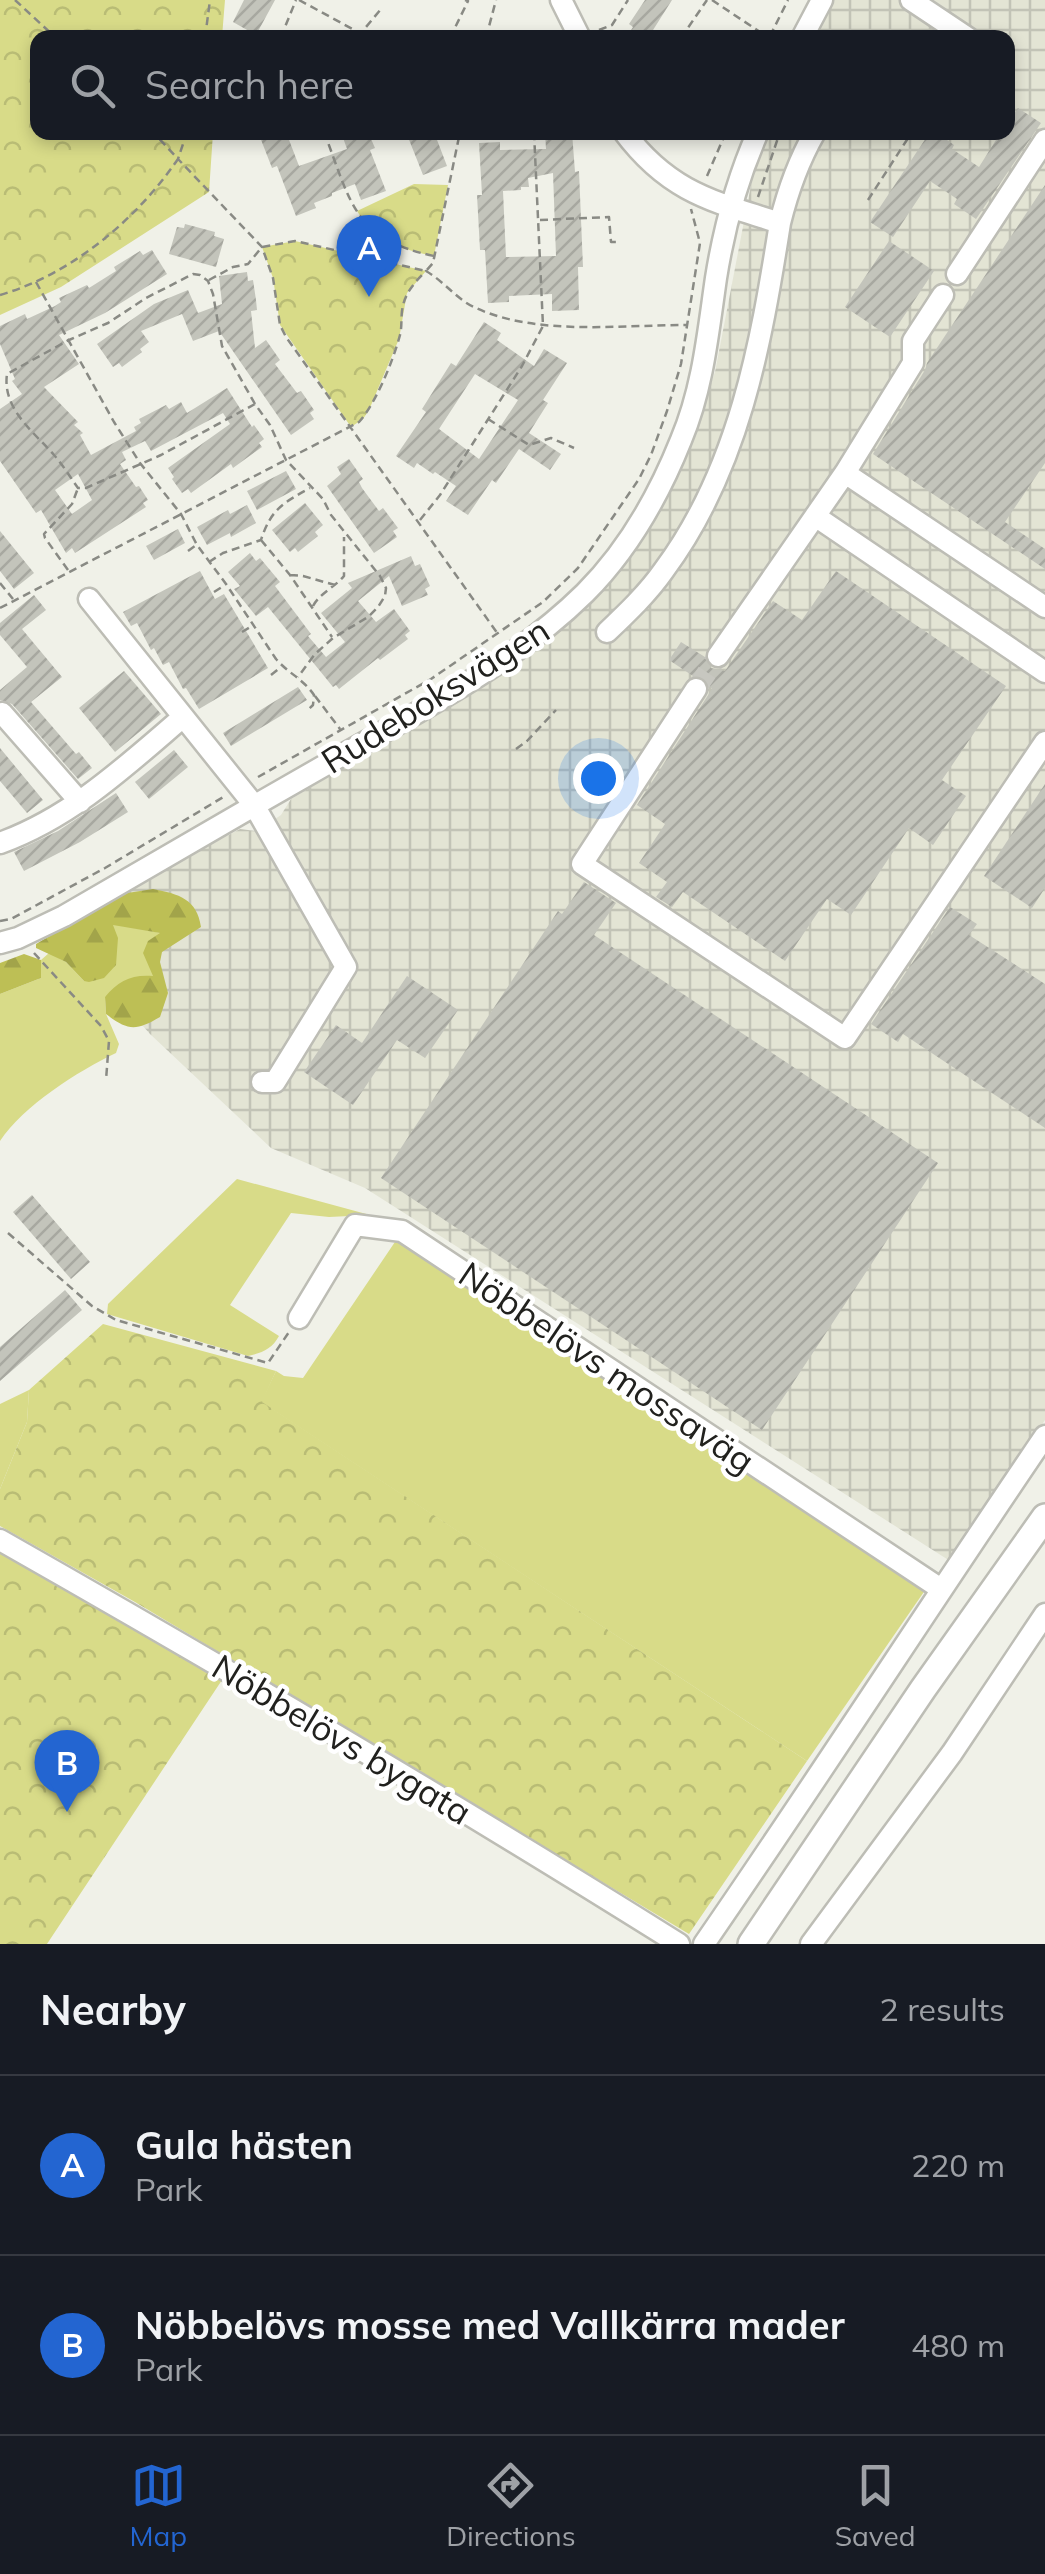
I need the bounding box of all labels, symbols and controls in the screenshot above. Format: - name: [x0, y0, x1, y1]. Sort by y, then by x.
- search box: [30, 30, 1015, 140]
- icon: search: [65, 58, 120, 113]
- text: Search here: [145, 61, 354, 109]
- pin: A: [336, 214, 402, 297]
- street label: Rudeboksvägen: [313, 607, 557, 783]
- your location: [573, 753, 624, 804]
- street label: Nöbbelövs mossaväg: [451, 1252, 763, 1482]
- street label: Nöbbelövs bygata: [204, 1644, 480, 1834]
- pin: B: [34, 1730, 100, 1812]
- text: Nearby: [40, 1983, 186, 2036]
- text: 2 results: [880, 1989, 1005, 2029]
- text: Gula hästen: [135, 2121, 353, 2169]
- text: A: [60, 2145, 85, 2185]
- text: 220 m: [911, 2145, 1005, 2185]
- text: Park: [135, 2169, 202, 2209]
- text: Nöbbelövs mosse med Vallkärra mader: [135, 2301, 845, 2349]
- text: B: [61, 2325, 84, 2365]
- text: 480 m: [911, 2325, 1005, 2365]
- text: Park: [135, 2349, 202, 2389]
- tab: Map: [130, 2458, 187, 2553]
- tab: Directions: [446, 2458, 576, 2553]
- tab: Saved: [835, 2458, 915, 2553]

